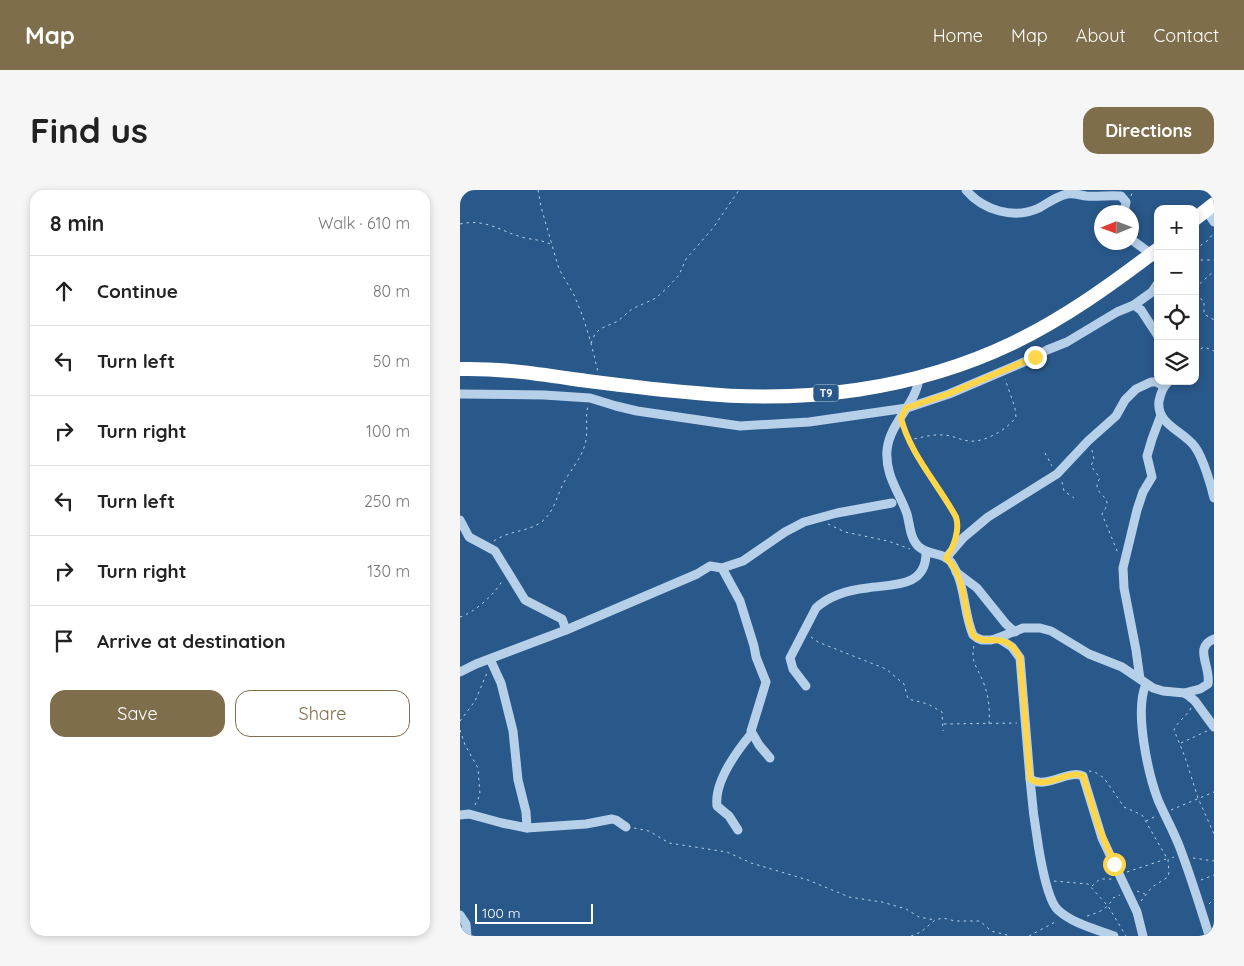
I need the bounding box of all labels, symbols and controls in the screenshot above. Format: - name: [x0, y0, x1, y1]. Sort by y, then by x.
- text: Map: [25, 20, 75, 50]
- text: Home: [933, 24, 983, 47]
- text: Map: [1011, 24, 1048, 47]
- text: About: [1076, 24, 1126, 47]
- text: Contact: [1154, 24, 1219, 47]
- button: Directions: [1083, 107, 1214, 154]
- text: Find us: [30, 108, 148, 152]
- north arrow: [1094, 205, 1139, 250]
- map controls: [1154, 205, 1199, 385]
- button: +: [1154, 205, 1199, 250]
- text: 8 min: [50, 210, 104, 236]
- text: Walk · 610 m: [318, 213, 410, 233]
- button: −: [1154, 250, 1199, 295]
- icon: ahead: [50, 277, 78, 305]
- text: Continue: [97, 279, 178, 303]
- text: 80 m: [373, 281, 410, 301]
- button: locate: [1154, 295, 1199, 340]
- button: layers: [1154, 340, 1199, 385]
- route end: [1024, 346, 1047, 369]
- icon: left: [50, 347, 78, 375]
- text: Turn left: [97, 349, 175, 373]
- text: 50 m: [373, 351, 410, 371]
- road number: T9: [814, 384, 838, 402]
- icon: right: [50, 417, 78, 445]
- text: Turn right: [97, 419, 186, 443]
- text: 100 m: [366, 421, 410, 441]
- icon: left: [50, 487, 78, 515]
- text: Turn left: [97, 489, 175, 513]
- text: 250 m: [364, 491, 410, 511]
- icon: right: [50, 557, 78, 585]
- text: Turn right: [97, 559, 186, 583]
- text: 130 m: [367, 561, 410, 581]
- icon: arrive: [50, 627, 78, 655]
- text: Arrive at destination: [97, 629, 286, 653]
- button: Save: [50, 690, 225, 737]
- button: Share: [235, 690, 410, 737]
- route start: [1103, 853, 1126, 876]
- scale bar: [475, 901, 592, 924]
- text: 100 m: [482, 904, 520, 922]

